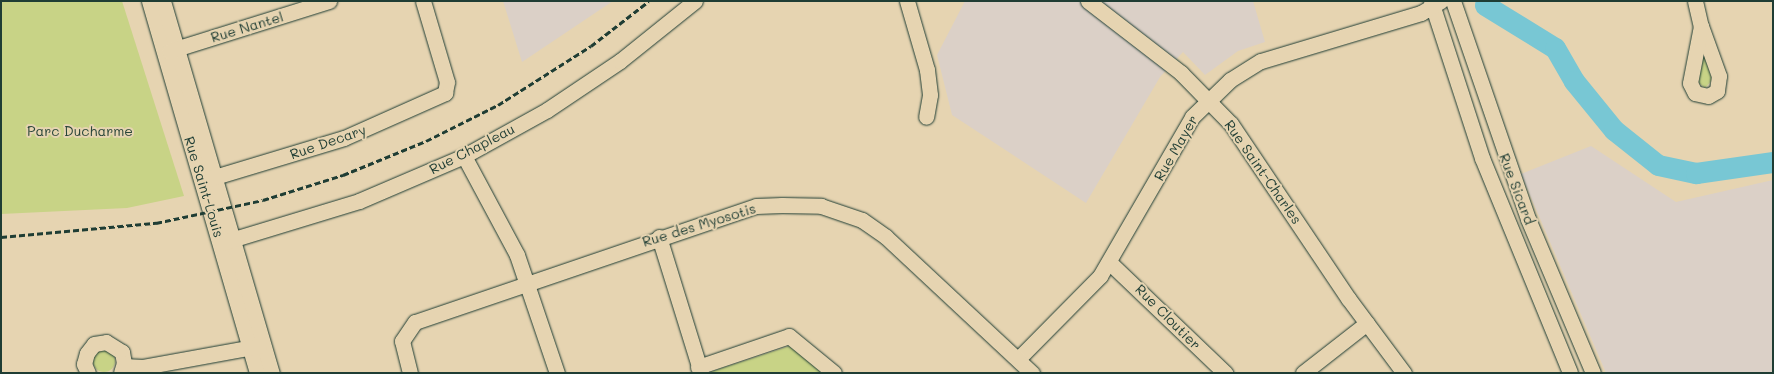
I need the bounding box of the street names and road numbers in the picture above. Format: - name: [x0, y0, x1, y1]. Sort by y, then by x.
- street label: Rue Nantel: [209, 8, 285, 46]
- street label: Rue Mayer: [1151, 112, 1201, 184]
- street label: Rue Saint-Charles: [1221, 117, 1305, 227]
- street label: Rue Chapleau: [426, 120, 518, 178]
- street label: Rue Decary: [288, 121, 368, 163]
- street label: Rue Saint-Louis: [181, 134, 227, 240]
- street label: Rue Sicard: [1496, 151, 1538, 227]
- street label: Rue des Myosotis: [640, 200, 758, 250]
- street label: Rue Cloutier: [1132, 281, 1204, 353]

